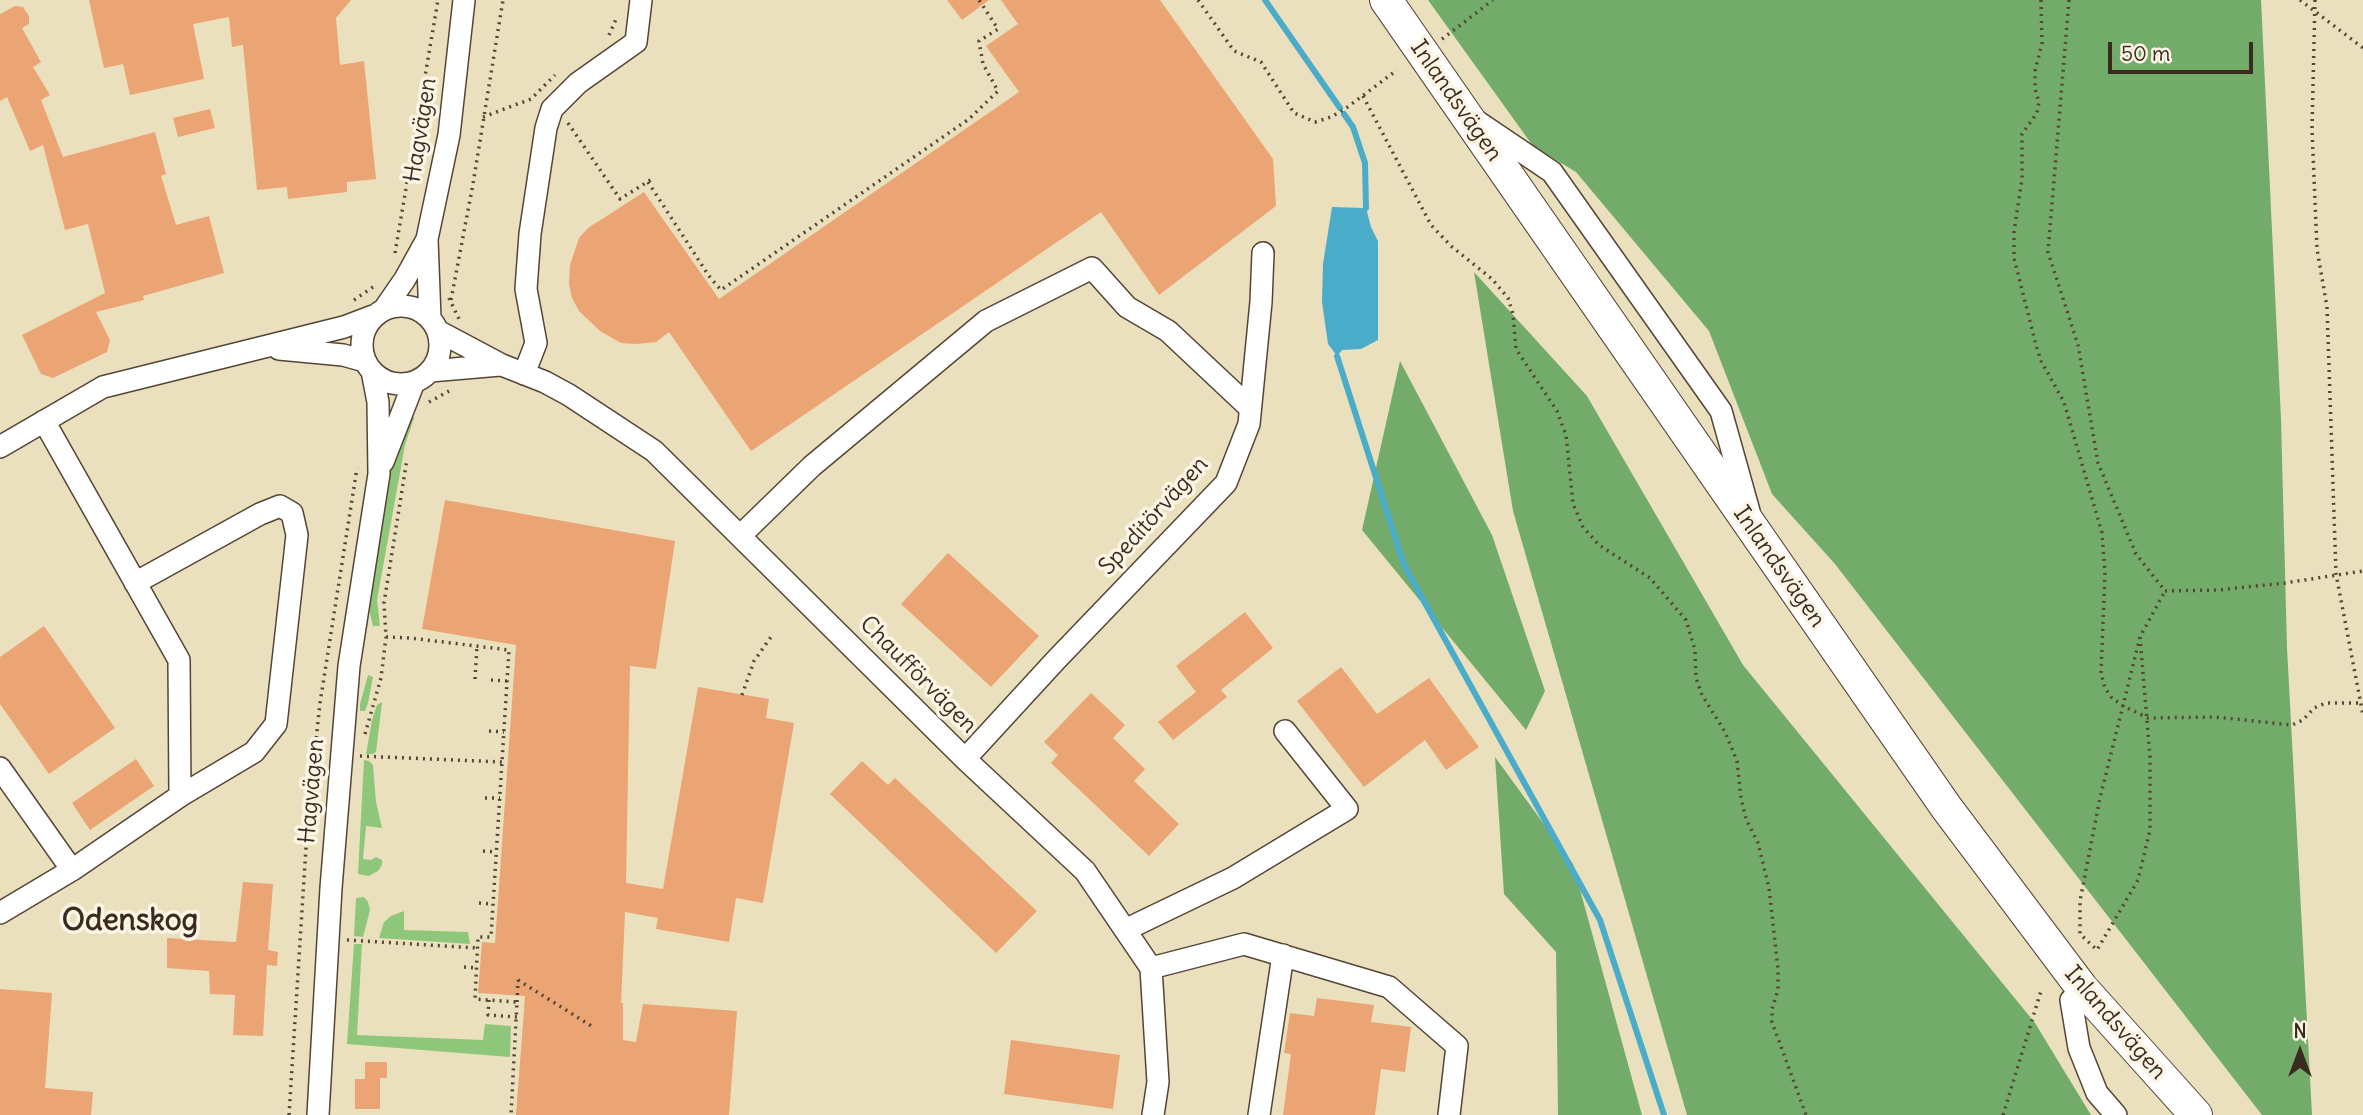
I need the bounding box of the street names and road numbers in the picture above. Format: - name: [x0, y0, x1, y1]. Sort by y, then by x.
- street label: Inlandsvägen: [1404, 35, 1508, 167]
- street label: Hagvägen: [399, 76, 443, 184]
- street label: Speditörvägen: [1094, 451, 1214, 581]
- street label: Inlandsvägen: [1727, 501, 1831, 633]
- street label: Chaufförvägen: [854, 611, 982, 739]
- street label: Hagvägen: [294, 737, 330, 845]
- street label: Inlandsvägen: [2058, 961, 2172, 1085]

